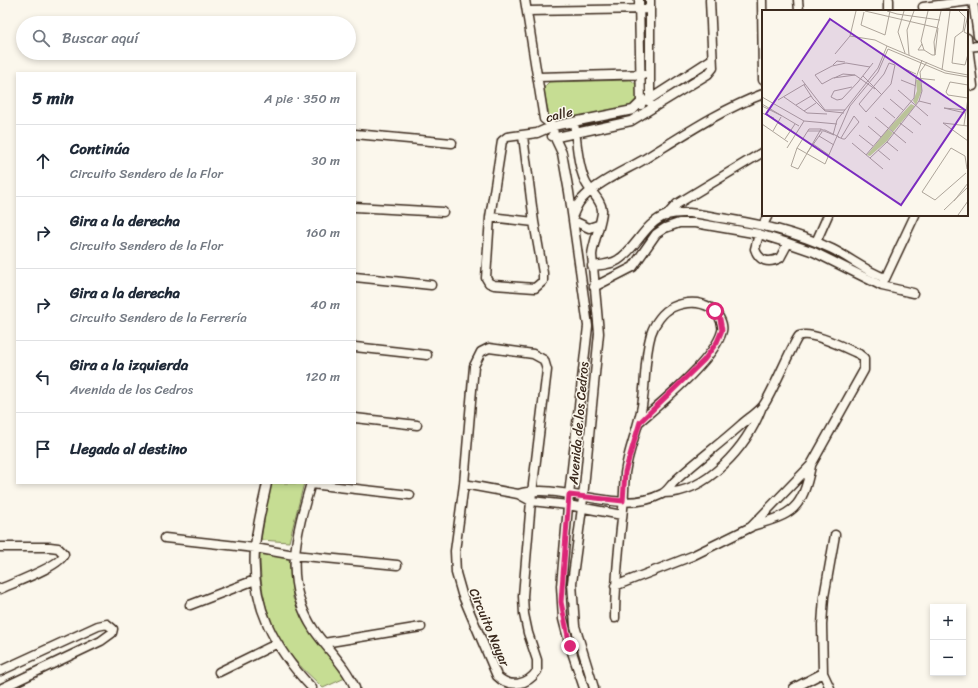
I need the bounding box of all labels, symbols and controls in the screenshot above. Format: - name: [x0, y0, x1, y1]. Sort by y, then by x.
- inset map: [762, 10, 968, 216]
- search box: [16, 16, 356, 60]
- text: Buscar aquí: [62, 25, 139, 51]
- icon: search: [30, 27, 52, 49]
- text: 5 min: [32, 83, 74, 113]
- text: A pie · 350 m: [264, 87, 340, 110]
- street label: calle: [543, 100, 575, 129]
- text: Continúa: [70, 136, 129, 162]
- text: 30 m: [311, 149, 340, 172]
- icon: ahead: [32, 150, 54, 172]
- text: Circuito Sendero de la Flor: [70, 162, 223, 185]
- text: Gira a la derecha: [70, 208, 180, 234]
- text: 160 m: [305, 221, 340, 244]
- icon: right: [32, 222, 54, 244]
- text: Circuito Sendero de la Flor: [70, 234, 223, 257]
- text: Gira a la derecha: [70, 280, 180, 306]
- text: 40 m: [310, 293, 340, 316]
- icon: right: [32, 294, 54, 316]
- route start: [706, 302, 724, 320]
- text: Circuito Sendero de la Ferrería: [70, 306, 247, 329]
- text: Gira a la izquierda: [70, 352, 188, 378]
- street label: Avenida de los Cedros: [562, 360, 595, 486]
- text: 120 m: [305, 365, 340, 388]
- icon: left: [32, 366, 54, 388]
- text: Avenida de los Cedros: [70, 378, 193, 401]
- text: Llegada al destino: [70, 436, 187, 462]
- icon: arrive: [32, 438, 54, 460]
- street label: Circuito Nayar: [463, 584, 517, 671]
- map controls: [930, 604, 966, 676]
- button: +: [930, 604, 966, 640]
- route end: [561, 637, 579, 655]
- button: −: [930, 640, 966, 676]

